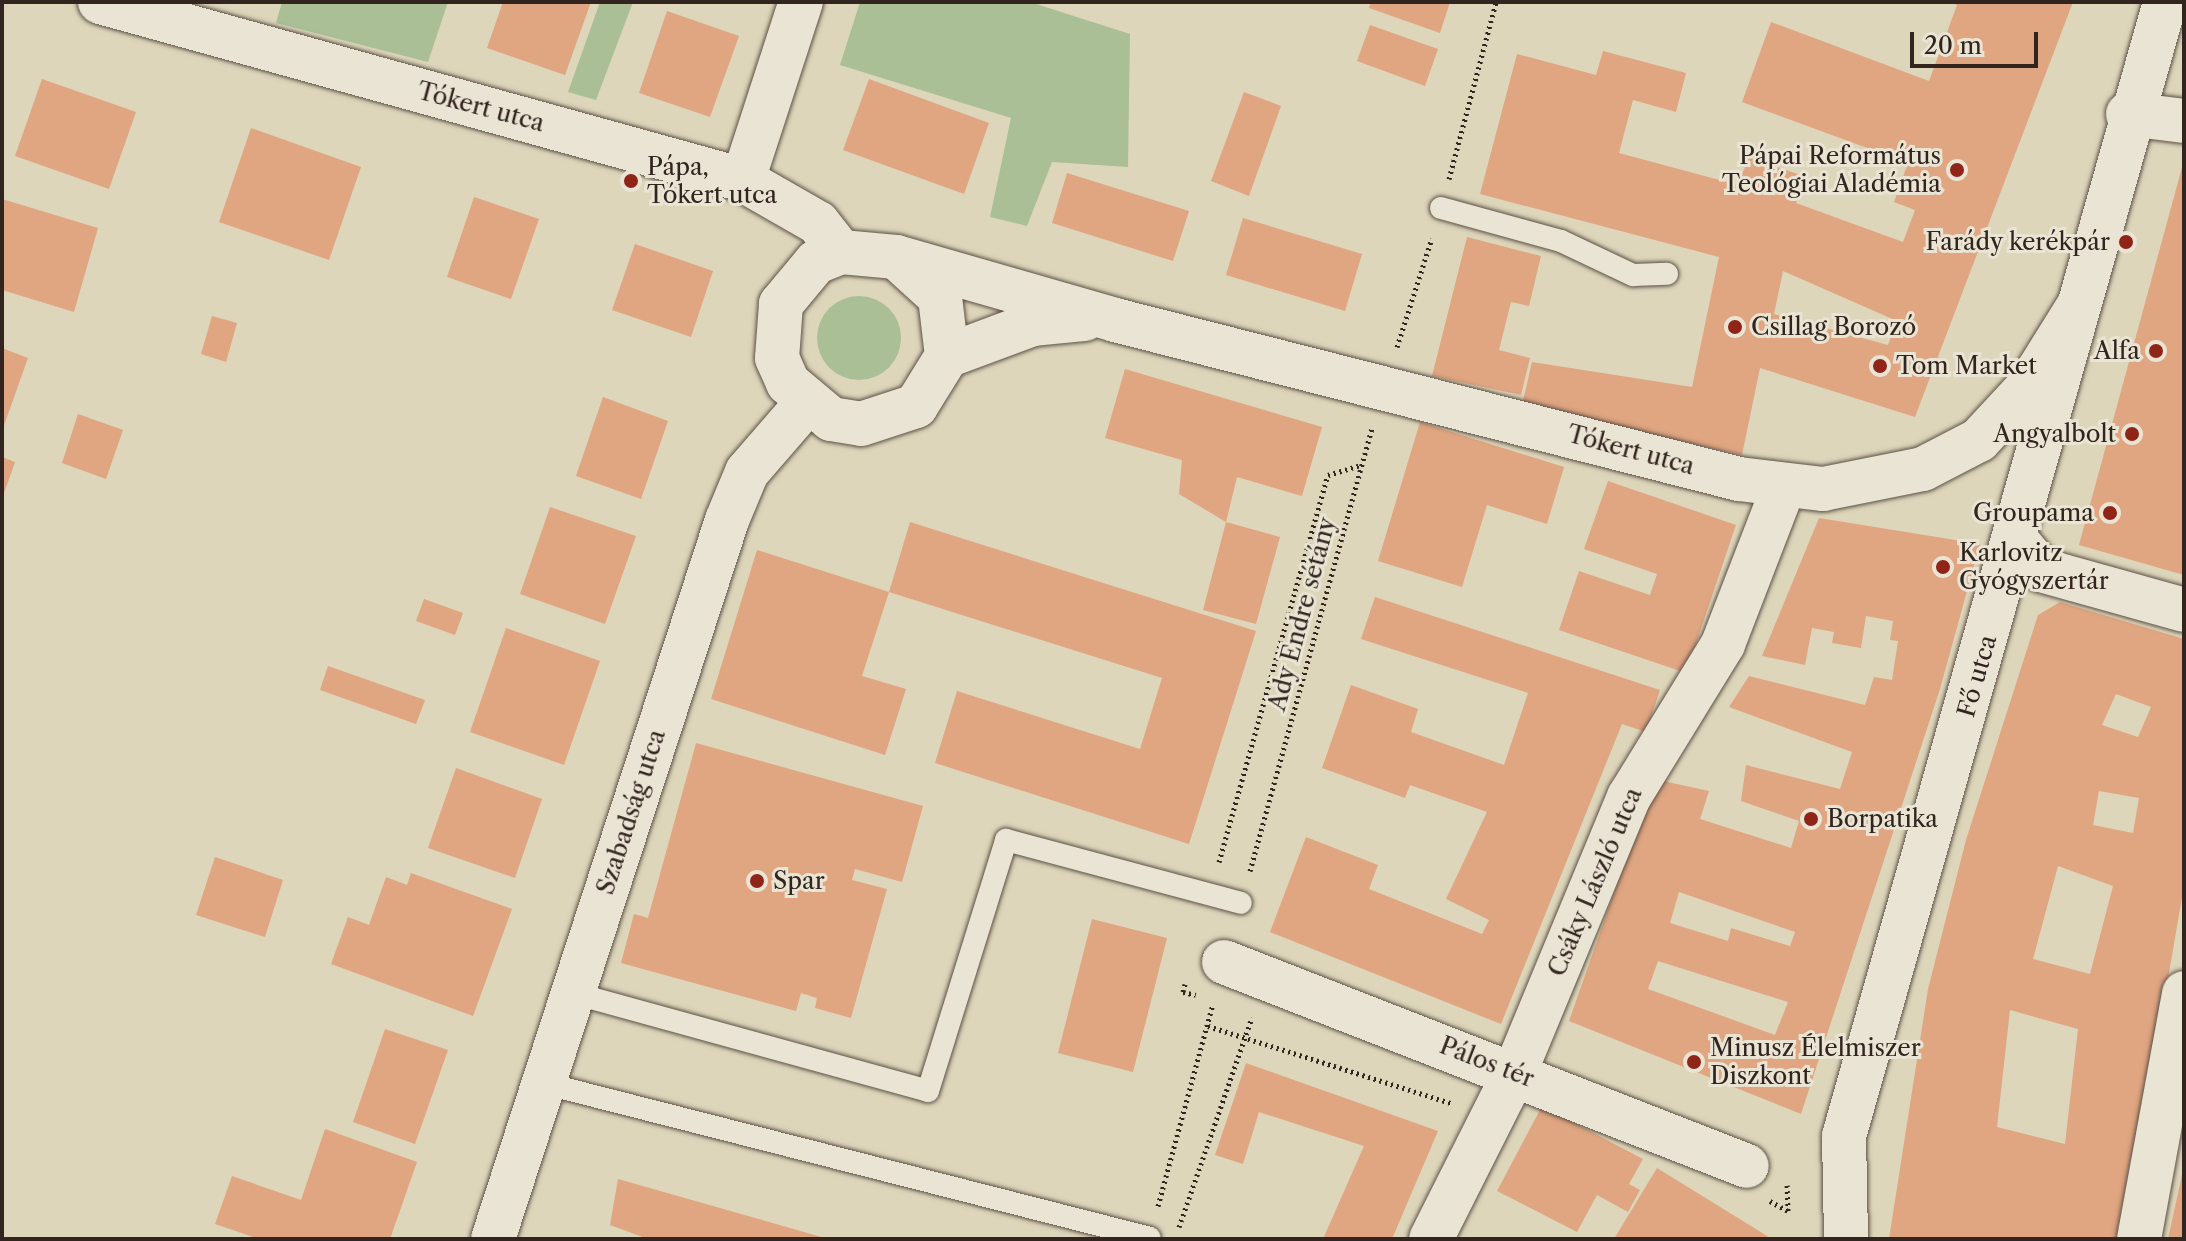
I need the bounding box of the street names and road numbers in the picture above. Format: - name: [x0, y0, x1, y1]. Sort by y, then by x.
- street label: Tókert utca: [414, 76, 548, 138]
- street label: Tókert utca: [1564, 419, 1698, 481]
- street label: Ady Endre sétány: [1262, 514, 1342, 714]
- street label: Fő utca: [1952, 632, 2002, 720]
- street label: Szabadság utca: [591, 726, 671, 898]
- street label: Csáky László utca: [1542, 783, 1648, 981]
- street label: Pálos tér: [1436, 1031, 1538, 1093]

